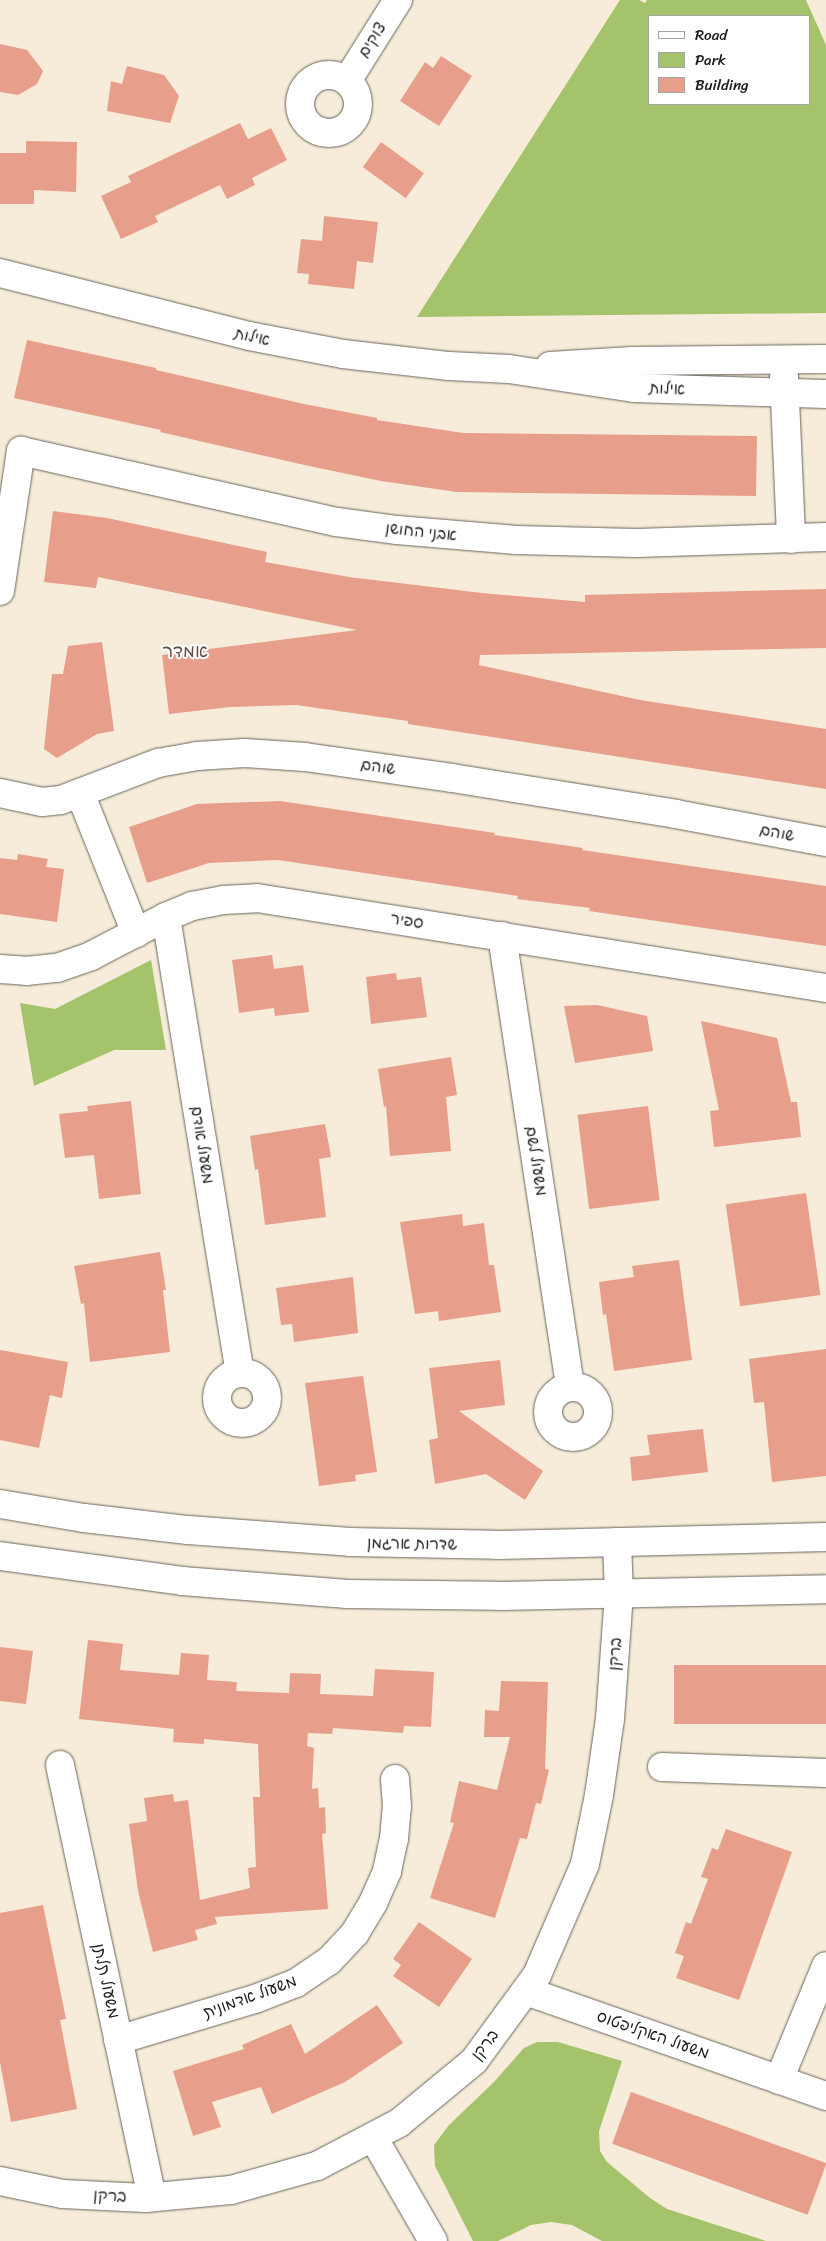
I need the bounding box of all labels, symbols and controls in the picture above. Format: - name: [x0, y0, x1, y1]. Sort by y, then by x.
- legend: [648, 15, 811, 105]
- street label: צוקים: [354, 19, 390, 61]
- text: Road: [695, 22, 727, 48]
- text: Park: [695, 47, 726, 73]
- text: Building: [695, 72, 749, 98]
- street label: אילות: [232, 324, 272, 350]
- street label: אילות: [649, 379, 685, 399]
- street label: אבני החושן: [384, 519, 458, 545]
- district label: אמדר: [162, 640, 208, 662]
- street label: שוהם: [359, 755, 397, 779]
- street label: שוהם: [758, 820, 796, 846]
- street label: ספיר: [389, 909, 425, 933]
- street label: משעול אודם: [186, 1105, 218, 1185]
- street label: משעול לשם: [521, 1125, 551, 1197]
- street label: שדרות ארגמן: [367, 1534, 457, 1554]
- street label: ברקן: [604, 1637, 626, 1671]
- street label: משעול תלתן: [89, 1942, 123, 2020]
- street label: משעול אדמונית: [201, 1971, 299, 2023]
- street label: משעול האקליפטוס: [594, 2007, 712, 2063]
- street label: ברקן: [467, 2026, 503, 2064]
- street label: ברקן: [93, 2186, 127, 2206]

